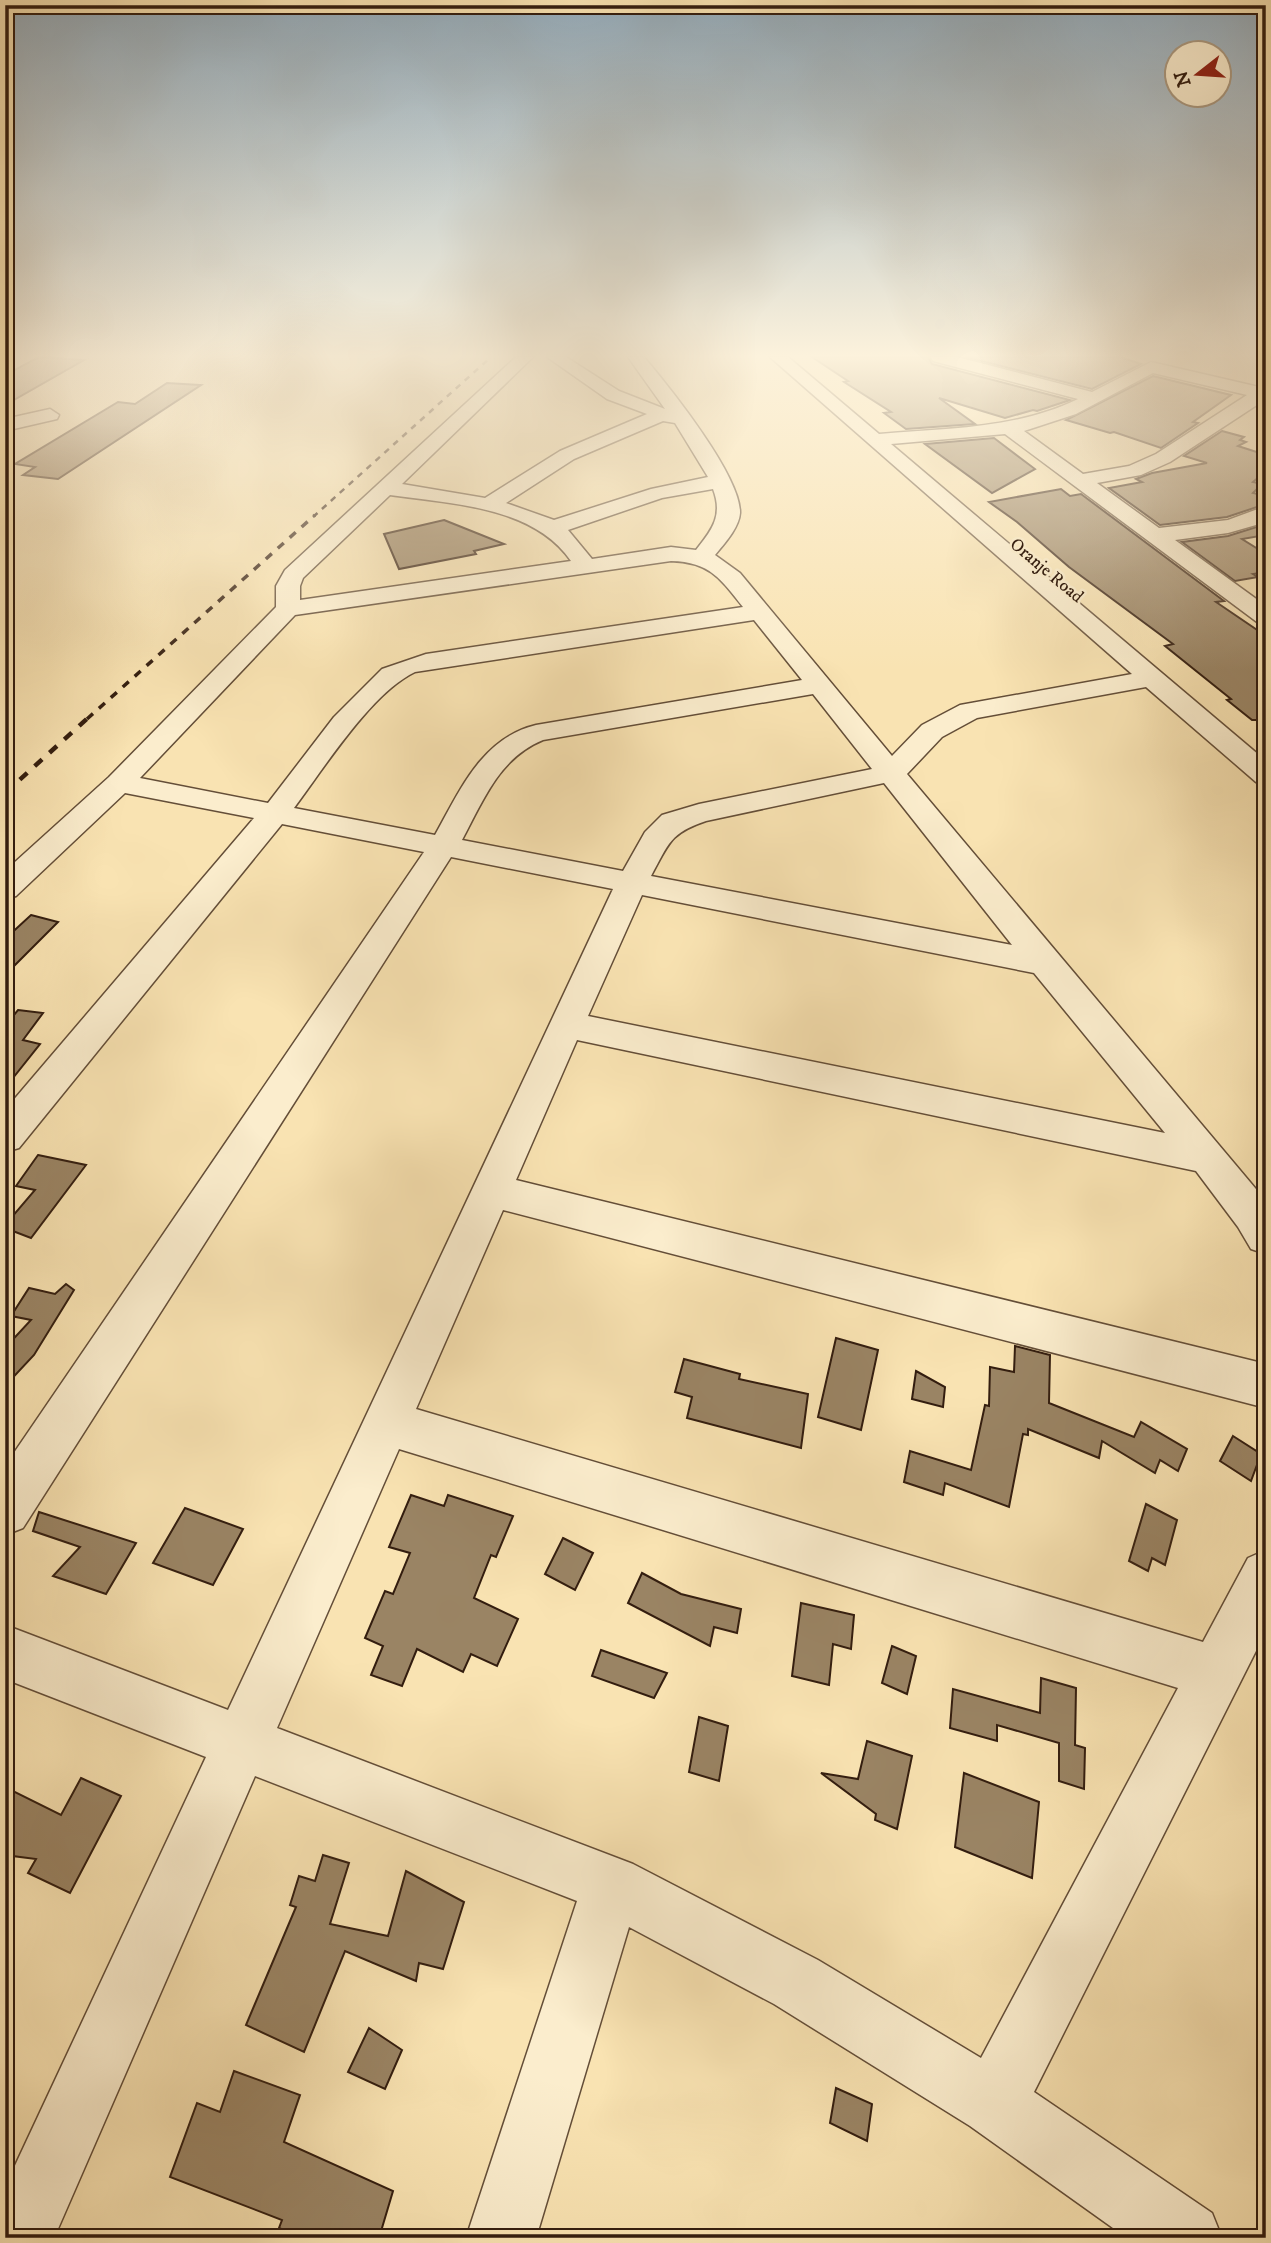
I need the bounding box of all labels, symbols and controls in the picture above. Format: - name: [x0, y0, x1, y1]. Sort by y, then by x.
- north arrow: [1162, 38, 1232, 108]
- text: N: [1170, 67, 1196, 89]
- street label: Oranje Road: [1005, 534, 1088, 608]

